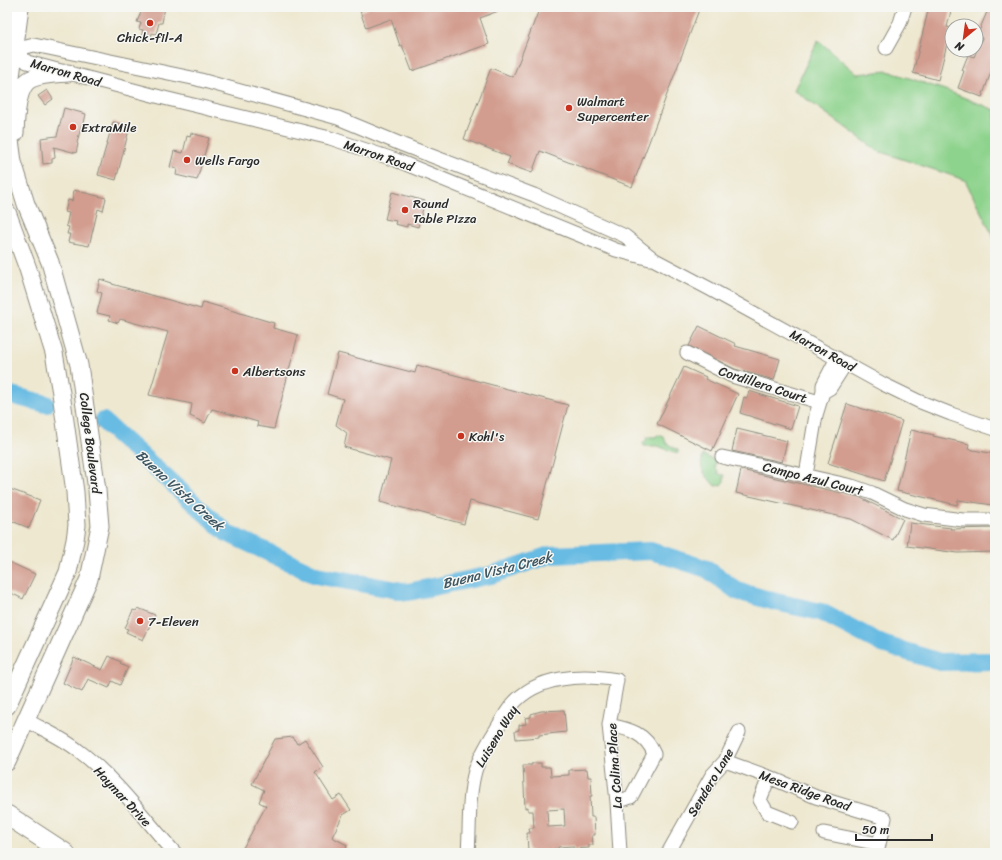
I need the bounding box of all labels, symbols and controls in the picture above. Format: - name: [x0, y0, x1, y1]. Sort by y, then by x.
- marker: Chick-fil-A: [145, 18, 155, 28]
- north arrow: [944, 18, 984, 58]
- place label: Chick-fil-A: [117, 26, 183, 49]
- text: N: [951, 36, 968, 57]
- street label: Marron Road: [28, 51, 105, 94]
- place label: Walmart Supercenter: [577, 90, 649, 128]
- marker: Walmart Supercenter: [564, 103, 574, 113]
- place label: ExtraMile: [81, 116, 137, 139]
- marker: ExtraMile: [68, 122, 78, 132]
- street label: Marron Road: [341, 133, 418, 179]
- place label: Wells Fargo: [195, 149, 260, 172]
- marker: Wells Fargo: [182, 155, 192, 165]
- place label: Round Table Pizza: [413, 192, 477, 230]
- marker: Round Table Pizza: [400, 205, 410, 215]
- street label: Marron Road: [785, 323, 861, 379]
- street label: Cordillera Court: [715, 359, 810, 410]
- place label: Albertsons: [242, 360, 307, 383]
- marker: Albertsons: [230, 366, 240, 376]
- street label: College Boulevard: [73, 391, 108, 496]
- place label: Kohl's: [469, 425, 505, 448]
- marker: Kohl's: [456, 431, 466, 441]
- water label: Buena Vista Creek: [130, 444, 231, 538]
- street label: Campo Azul Court: [760, 455, 866, 502]
- water label: Buena Vista Creek: [440, 544, 556, 596]
- place label: 7-Eleven: [148, 610, 199, 633]
- marker: 7-Eleven: [135, 616, 145, 626]
- street label: Luiseno Way: [469, 700, 524, 772]
- street label: La Colina Place: [600, 722, 629, 810]
- street label: Sendero Lane: [681, 743, 740, 821]
- street label: Haymar Drive: [88, 760, 158, 833]
- street label: Mesa Ridge Road: [756, 763, 855, 818]
- scale bar: [856, 816, 932, 842]
- text: 50 m: [862, 819, 889, 841]

